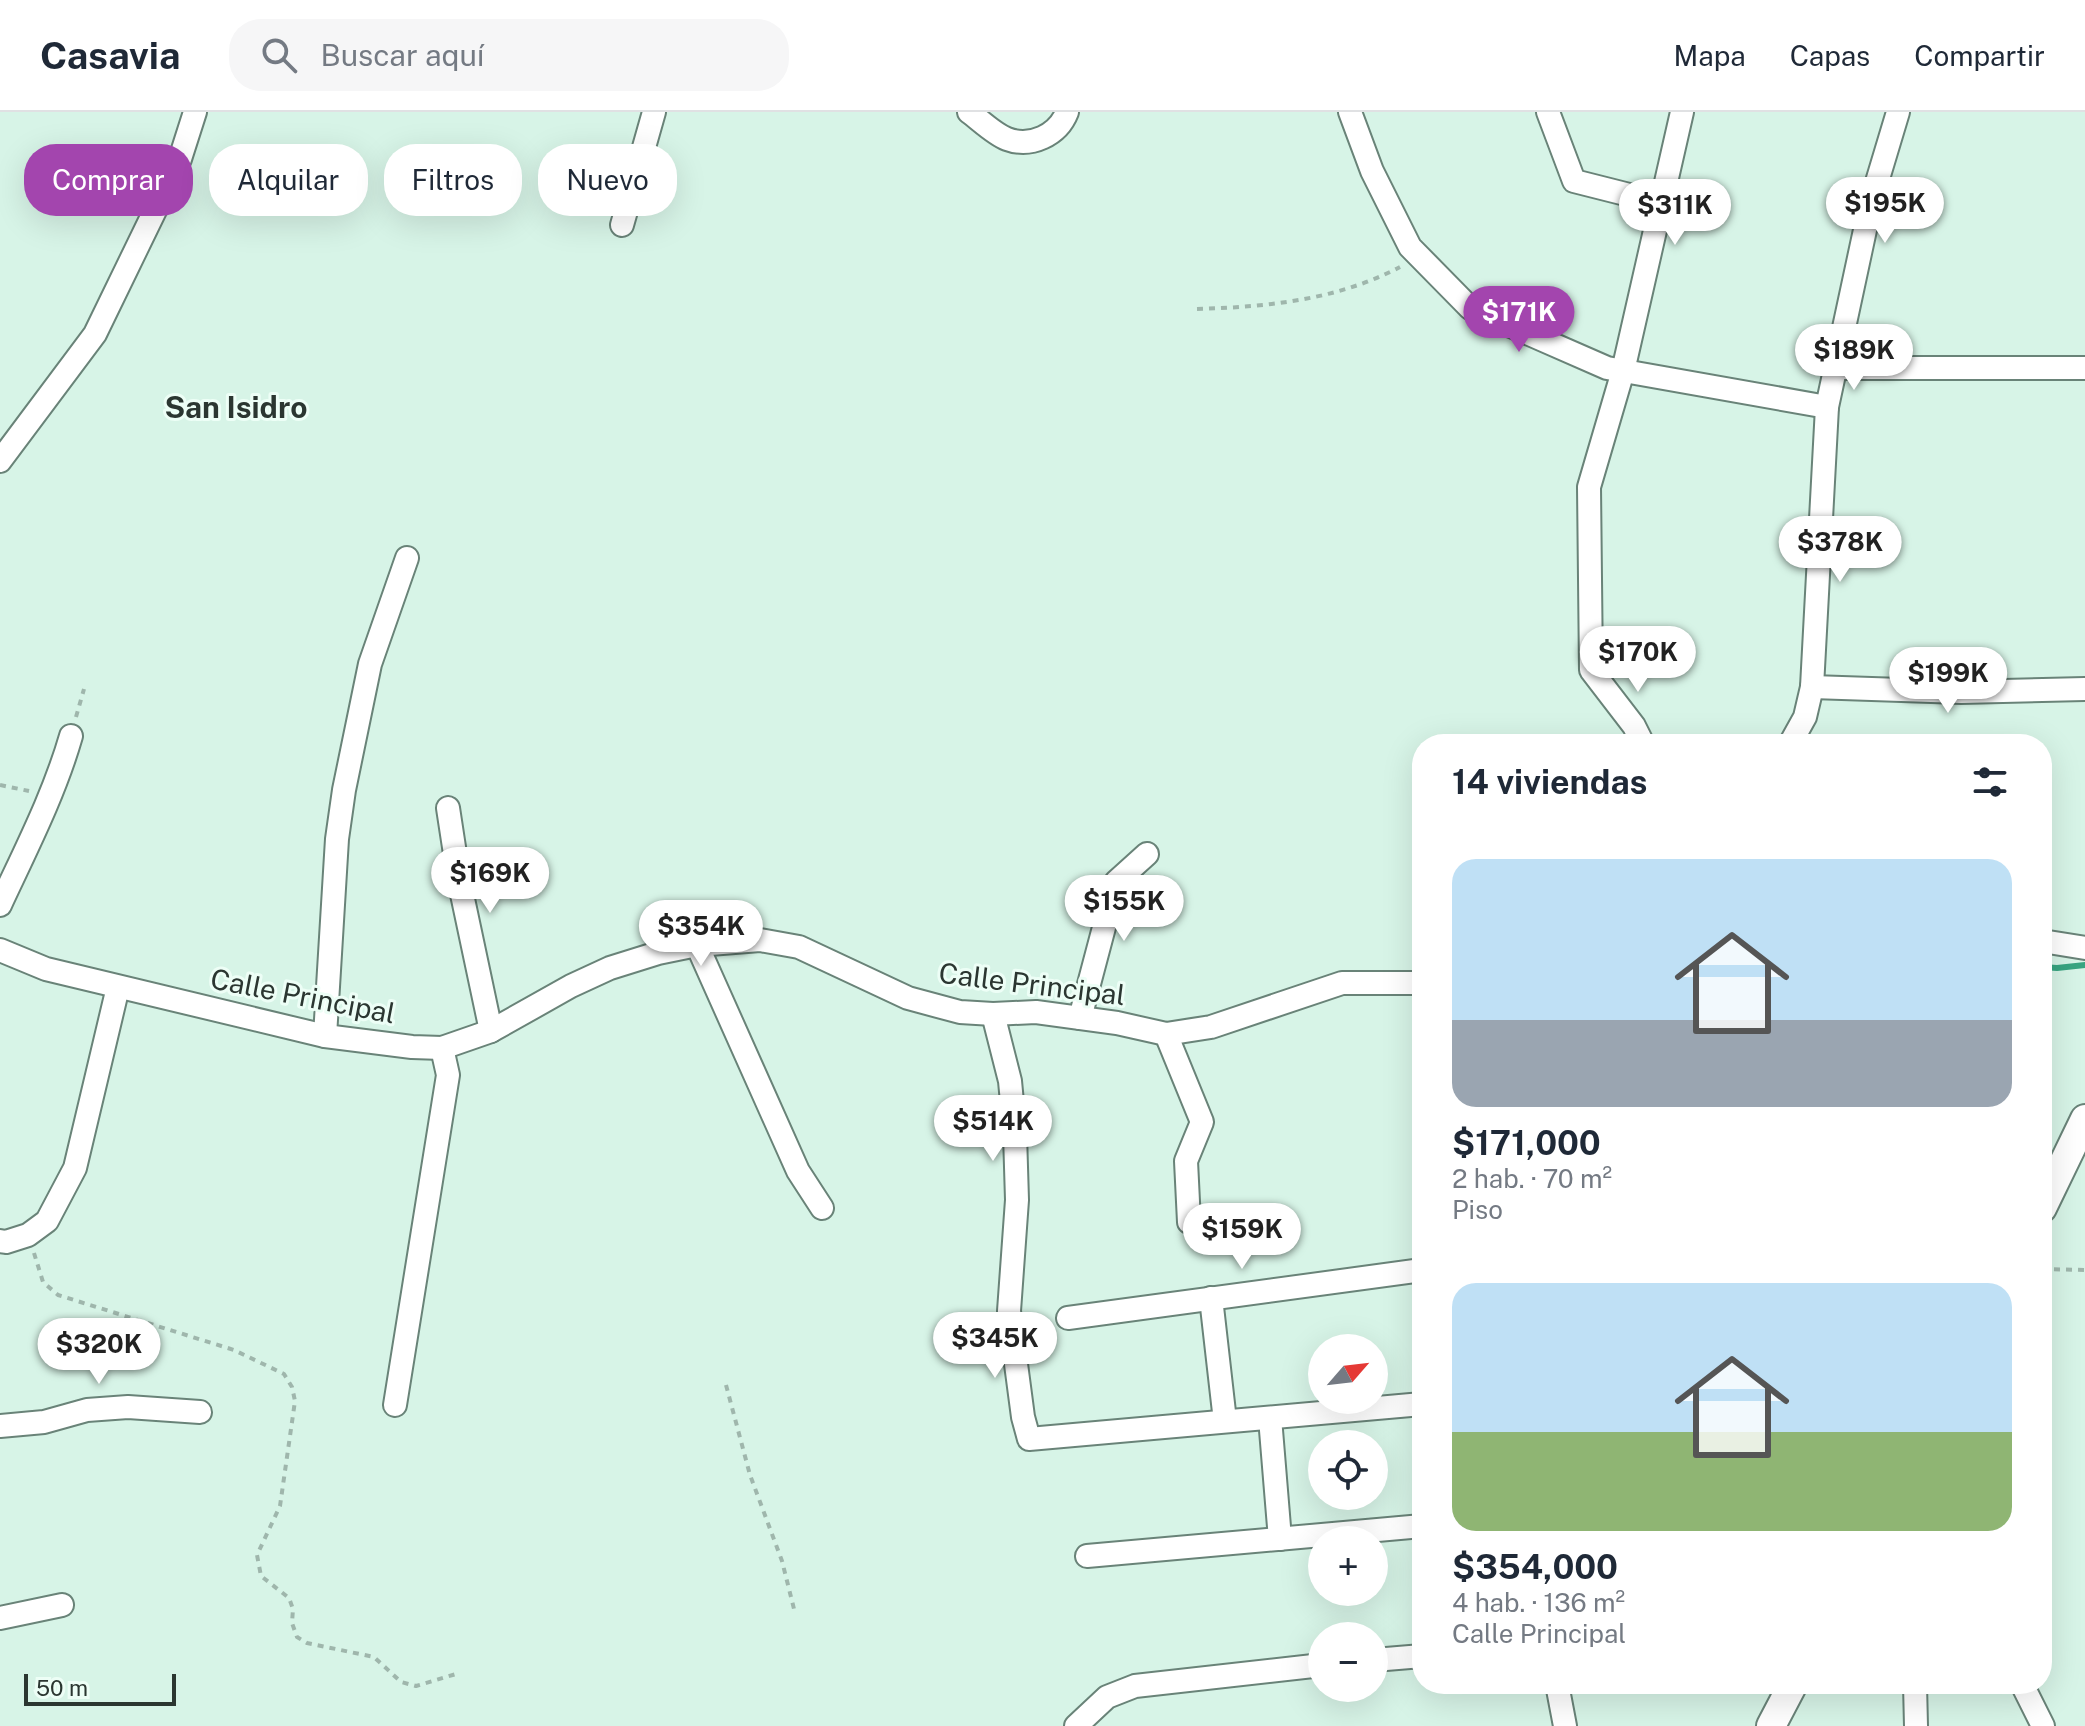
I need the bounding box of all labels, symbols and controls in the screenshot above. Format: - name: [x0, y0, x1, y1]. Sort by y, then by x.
- search box: [229, 19, 789, 91]
- text: Casavia: [40, 33, 181, 78]
- icon: search: [257, 33, 301, 77]
- text: Buscar aquí: [321, 37, 484, 73]
- text: Mapa: [1673, 39, 1746, 72]
- text: Capas: [1790, 39, 1870, 72]
- text: Compartir: [1914, 39, 2045, 72]
- chip: Comprar: [24, 144, 193, 216]
- chip: Alquilar: [209, 144, 368, 216]
- chip: Filtros: [384, 144, 522, 216]
- chip: Nuevo: [538, 144, 677, 216]
- pin: $195K: [1829, 177, 1941, 245]
- pin: $311K: [1619, 179, 1731, 247]
- text: $195K: [1844, 187, 1926, 218]
- text: $311K: [1637, 189, 1713, 220]
- pin: $171K: [1463, 286, 1575, 354]
- text: $171K: [1481, 296, 1557, 327]
- pin: $189K: [1798, 324, 1910, 392]
- text: $189K: [1813, 334, 1895, 365]
- district label: San Isidro: [164, 389, 308, 425]
- pin: $378K: [1784, 516, 1896, 584]
- text: $378K: [1797, 526, 1883, 557]
- pin: $170K: [1582, 626, 1694, 694]
- text: $170K: [1598, 636, 1678, 667]
- pin: $199K: [1892, 647, 2004, 715]
- text: $199K: [1907, 657, 1989, 688]
- icon: filters: [1968, 760, 2012, 804]
- text: 14 viviendas: [1452, 762, 1647, 802]
- pin: $169K: [434, 847, 546, 915]
- text: $169K: [449, 857, 531, 888]
- pin: $155K: [1068, 875, 1180, 943]
- text: $155K: [1083, 885, 1165, 916]
- pin: $354K: [645, 900, 757, 968]
- text: $354K: [657, 910, 745, 941]
- icon: home: [1660, 911, 1804, 1055]
- street label: Calle Principal: [937, 956, 1127, 1011]
- street label: Calle Principal: [208, 961, 398, 1030]
- pin: $514K: [937, 1095, 1049, 1163]
- text: $514K: [952, 1105, 1034, 1136]
- text: $171,000: [1452, 1123, 1601, 1163]
- text: 2 hab. · 70 m²: [1452, 1163, 1612, 1194]
- text: Piso: [1452, 1194, 1503, 1225]
- pin: $159K: [1186, 1203, 1298, 1271]
- text: $159K: [1201, 1213, 1283, 1244]
- pin: $345K: [939, 1312, 1051, 1380]
- pin: $320K: [43, 1318, 155, 1386]
- text: $345K: [951, 1322, 1039, 1353]
- text: $320K: [56, 1328, 142, 1359]
- north arrow: [1308, 1334, 1388, 1414]
- map controls: [1308, 1334, 1388, 1702]
- icon: home: [1660, 1335, 1804, 1479]
- button: locate: [1308, 1430, 1388, 1510]
- button: +: [1308, 1526, 1388, 1606]
- text: $354,000: [1452, 1547, 1618, 1587]
- text: 4 hab. · 136 m²: [1452, 1587, 1625, 1618]
- text: Calle Principal: [1452, 1618, 1626, 1649]
- button: −: [1308, 1622, 1388, 1702]
- scale bar: [24, 1670, 176, 1706]
- text: 50 m: [36, 1675, 88, 1701]

